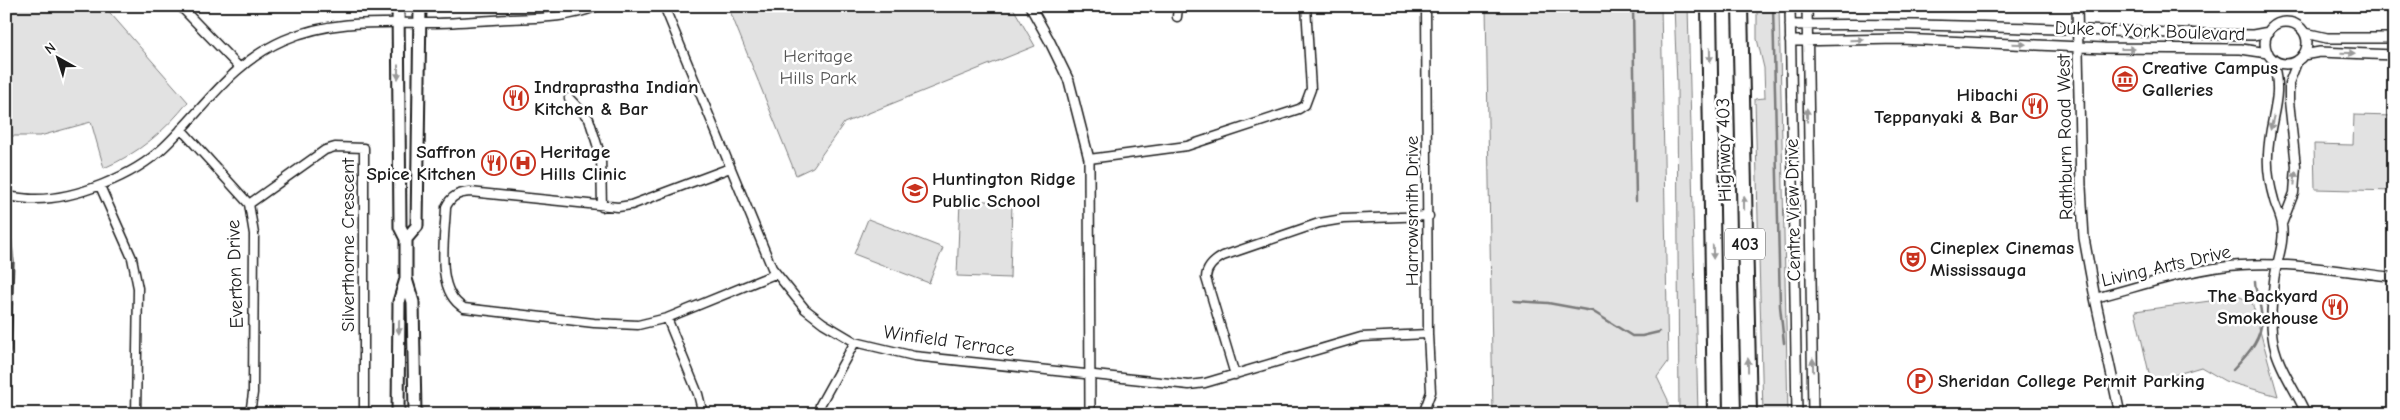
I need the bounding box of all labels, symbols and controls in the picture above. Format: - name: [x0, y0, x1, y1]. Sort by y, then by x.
- street label: Duke of York Boulevard: [2054, 17, 2246, 45]
- north arrow: [32, 32, 82, 82]
- one-way arrow: [1849, 36, 1865, 44]
- text: N: [41, 39, 59, 58]
- one-way arrow: [2011, 40, 2027, 48]
- park label: Heritage Hills Park: [779, 45, 857, 89]
- one-way arrow: [2120, 45, 2136, 53]
- one-way arrow: [1706, 47, 1714, 63]
- one-way arrow: [2341, 50, 2357, 58]
- street label: Rathburn Road West: [2053, 53, 2077, 220]
- place label: Creative Campus Galleries: [2142, 57, 2278, 101]
- one-way arrow: [394, 64, 402, 80]
- museum icon: Creative Campus Galleries: [2112, 66, 2138, 92]
- place label: Indraprastha Indian Kitchen & Bar: [534, 76, 699, 120]
- place label: Hibachi Teppanyaki & Bar: [1874, 84, 2018, 128]
- restaurant icon: Indraprastha Indian Kitchen & Bar: [503, 85, 529, 111]
- restaurant icon: Hibachi Teppanyaki & Bar: [2022, 93, 2048, 119]
- street label: Highway 403: [1712, 98, 1736, 202]
- one-way arrow: [1803, 107, 1811, 123]
- one-way arrow: [2268, 115, 2276, 131]
- street label: Harrowsmith Drive: [1401, 136, 1423, 286]
- street label: Centre View Drive: [1781, 138, 1805, 282]
- place label: Saffron Spice Kitchen: [366, 141, 476, 185]
- place label: Heritage Hills Clinic: [540, 141, 626, 185]
- restaurant icon: Saffron Spice Kitchen: [481, 150, 507, 176]
- hospital icon: Heritage Hills Clinic: [510, 150, 536, 176]
- street label: Silverthorne Crescent: [337, 157, 359, 332]
- place label: Huntington Ridge Public School: [932, 168, 1075, 212]
- one-way arrow: [2291, 170, 2299, 186]
- school or university icon: Huntington Ridge Public School: [902, 177, 928, 203]
- one-way arrow: [1740, 194, 1748, 210]
- street label: Everton Drive: [222, 219, 248, 329]
- road number: 403: [1725, 228, 1765, 260]
- place label: Cineplex Cinemas Mississauga: [1930, 237, 2074, 281]
- street label: Living Arts Drive: [2099, 240, 2233, 292]
- one-way arrow: [1709, 245, 1717, 261]
- theatre icon: Cineplex Cinemas Mississauga: [1900, 246, 1926, 272]
- place label: The Backyard Smokehouse: [2207, 285, 2318, 329]
- restaurant icon: The Backyard Smokehouse: [2322, 294, 2348, 320]
- one-way arrow: [395, 319, 403, 335]
- street label: Winfield Terrace: [882, 321, 1016, 361]
- one-way arrow: [1744, 357, 1752, 373]
- one-way arrow: [1808, 357, 1816, 373]
- parking icon: Sheridan College Permit Parking: [1907, 368, 1933, 394]
- place label: Sheridan College Permit Parking: [1938, 370, 2205, 392]

